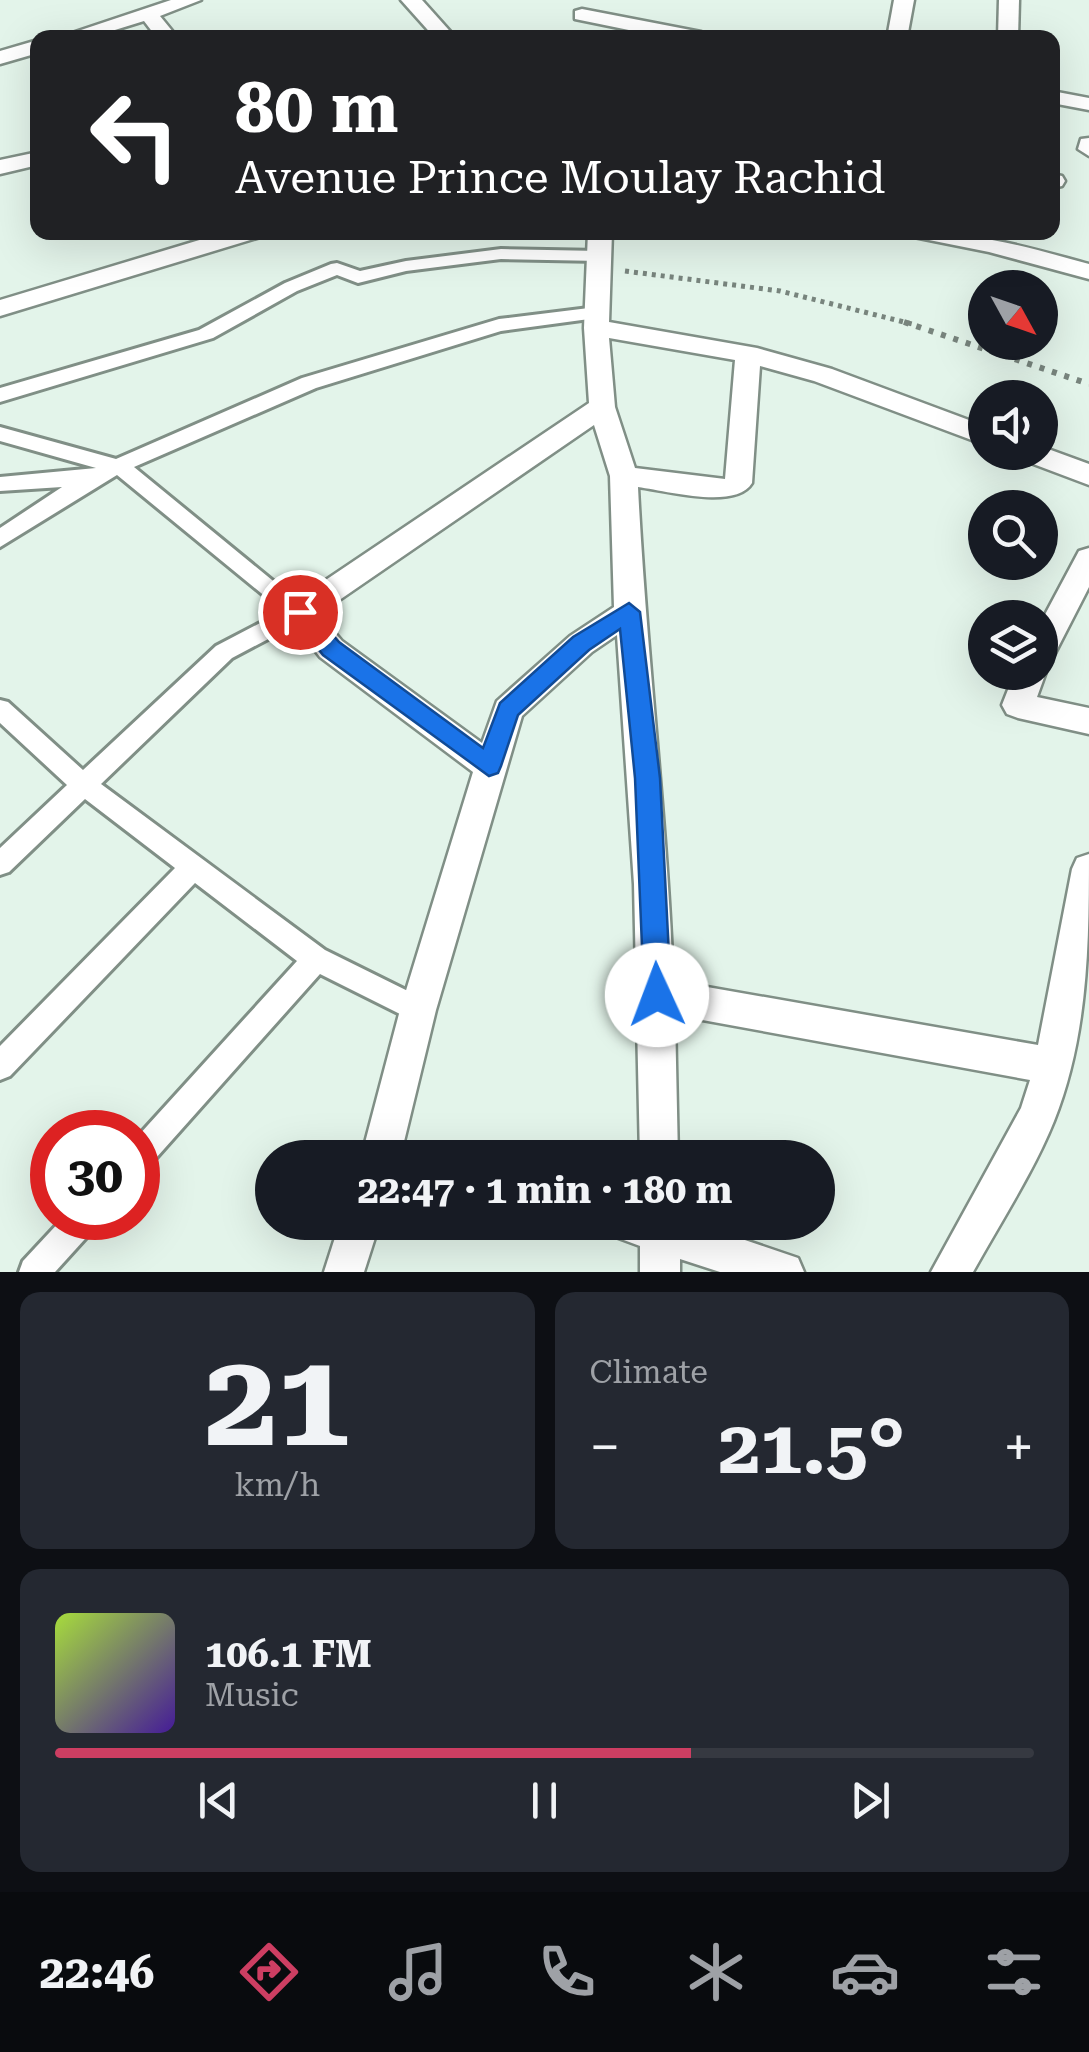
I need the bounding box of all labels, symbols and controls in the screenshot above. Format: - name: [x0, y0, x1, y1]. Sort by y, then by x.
- text: 80 m: [235, 67, 399, 149]
- icon: left: [70, 70, 200, 200]
- text: Avenue Prince Moulay Rachid: [235, 151, 885, 204]
- north arrow: [968, 270, 1058, 360]
- map controls: [968, 270, 1058, 690]
- button: sound: [968, 380, 1058, 470]
- button: search: [968, 490, 1058, 580]
- pin: [258, 570, 343, 655]
- icon: arrive: [273, 585, 328, 640]
- button: layers: [968, 600, 1058, 690]
- position arrow: [605, 943, 709, 1047]
- speed limit sign: 30: [30, 1110, 160, 1240]
- text: 22:47 · 1 min · 180 m: [358, 1168, 732, 1212]
- text: 21: [204, 1324, 350, 1477]
- text: Climate: [590, 1353, 708, 1391]
- text: 21.5°: [718, 1403, 905, 1491]
- text: −: [590, 1415, 620, 1479]
- text: +: [1003, 1415, 1034, 1479]
- text: km/h: [234, 1466, 320, 1504]
- text: 106.1 FM: [205, 1632, 372, 1676]
- text: Music: [205, 1676, 299, 1714]
- icon: previous: [191, 1773, 246, 1828]
- icon: pause: [517, 1773, 572, 1828]
- icon: next: [843, 1773, 898, 1828]
- icon: directions: [234, 1937, 304, 2007]
- icon: music: [383, 1937, 453, 2007]
- icon: phone: [532, 1937, 602, 2007]
- icon: climate: [681, 1937, 751, 2007]
- icon: car: [830, 1937, 900, 2007]
- icon: filters: [979, 1937, 1049, 2007]
- text: 22:46: [40, 1946, 154, 1999]

